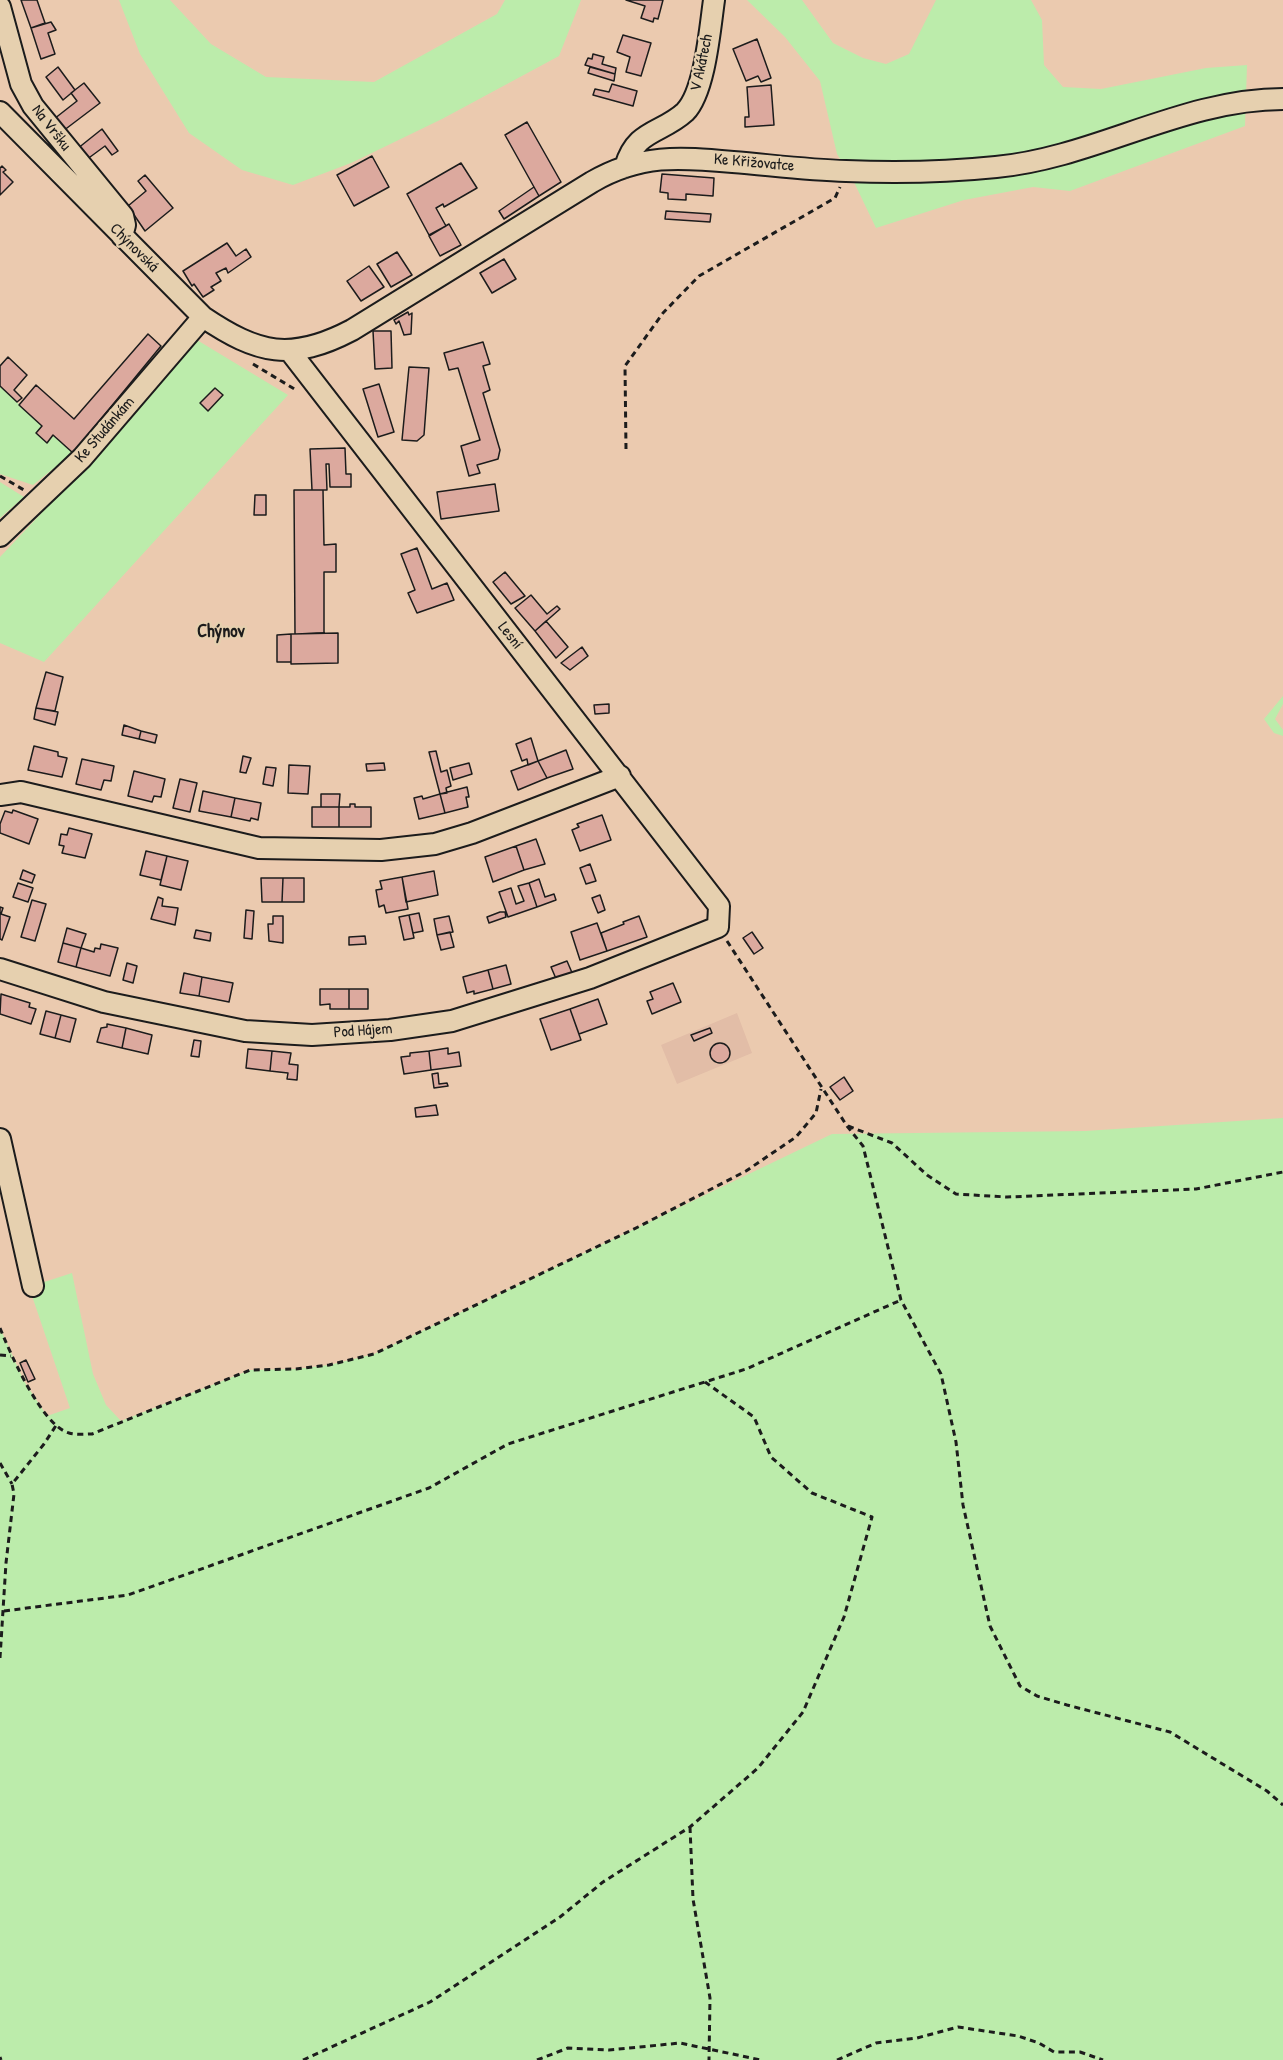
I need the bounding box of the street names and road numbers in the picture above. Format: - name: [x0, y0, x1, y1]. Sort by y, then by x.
- street label: V Akátech: [687, 33, 717, 93]
- street label: Na Vršku: [27, 101, 75, 155]
- street label: Ke Křižovatce: [713, 150, 795, 176]
- street label: Chýnovská: [106, 220, 162, 276]
- street label: Ke Studánkám: [71, 393, 139, 467]
- street label: Lesní: [493, 619, 527, 653]
- street label: Pod Hájem: [333, 1019, 393, 1043]

